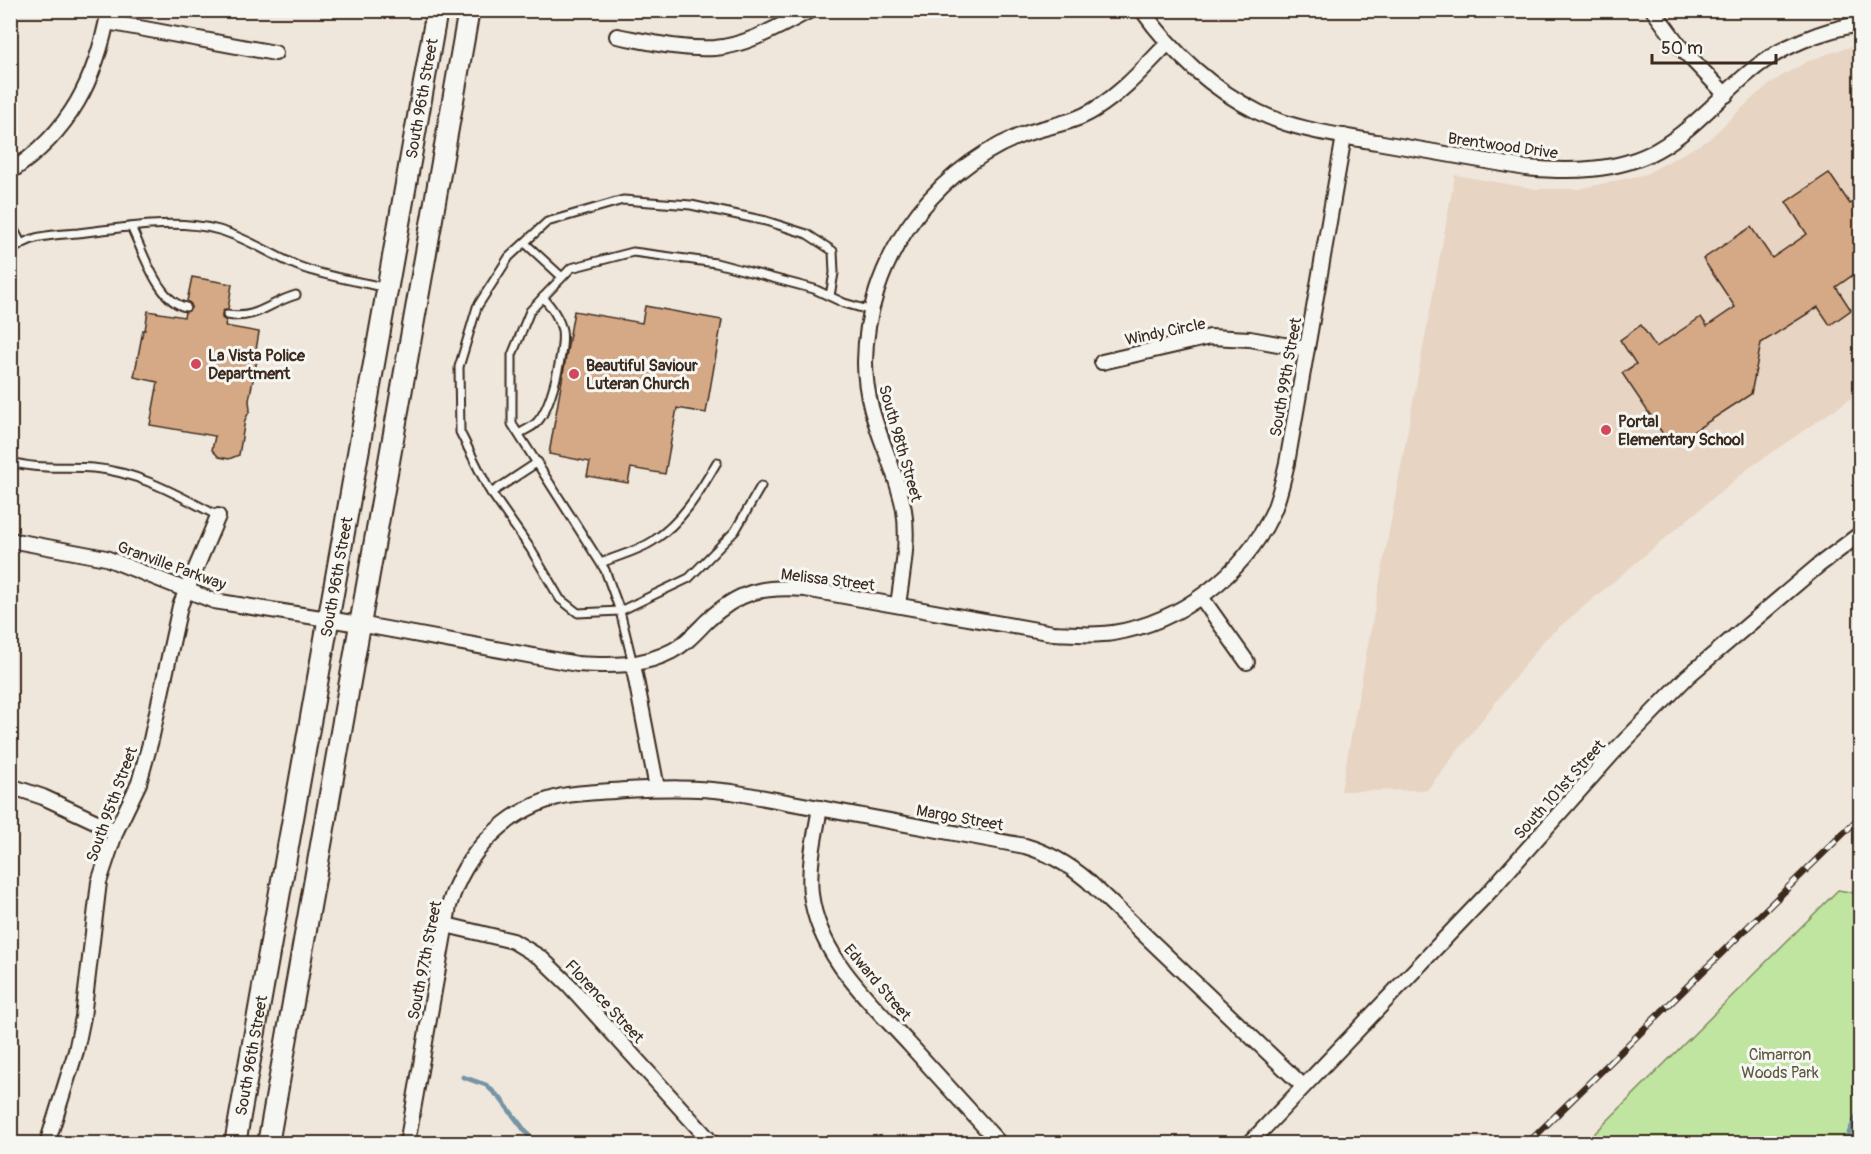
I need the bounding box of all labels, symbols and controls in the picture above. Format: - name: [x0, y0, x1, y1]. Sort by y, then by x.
- scale bar: [1652, 27, 1776, 65]
- street label: South 96th Street: [402, 36, 443, 160]
- text: 50 m: [1661, 37, 1703, 60]
- street label: Brentwood Drive: [1447, 128, 1559, 164]
- street label: Windy Circle: [1123, 314, 1207, 350]
- street label: South 99th Street: [1266, 315, 1306, 438]
- place label: La Vista Police Department: [208, 346, 306, 384]
- place label: Beautiful Saviour Luteran Church: [586, 356, 698, 394]
- marker: La Vista Police Department: [189, 357, 203, 371]
- marker: Beautiful Saviour Luteran Church: [567, 367, 581, 381]
- street label: South 98th Street: [874, 383, 926, 504]
- place label: Portal Elementary School: [1618, 412, 1745, 450]
- marker: Portal Elementary School: [1599, 423, 1613, 437]
- street label: South 96th Street: [316, 515, 358, 639]
- street label: Granville Parkway: [114, 537, 229, 595]
- street label: Melissa Street: [780, 564, 877, 596]
- street label: South 101st Street: [1510, 735, 1610, 844]
- street label: South 95th Street: [82, 743, 142, 865]
- street label: Margo Street: [915, 800, 1006, 836]
- street label: South 97th Street: [404, 898, 446, 1021]
- street label: Edward Street: [839, 940, 916, 1026]
- street label: Florence Street: [560, 956, 648, 1048]
- street label: South 96th Street: [231, 993, 272, 1117]
- park label: Cimarron Woods Park: [1741, 1045, 1819, 1083]

